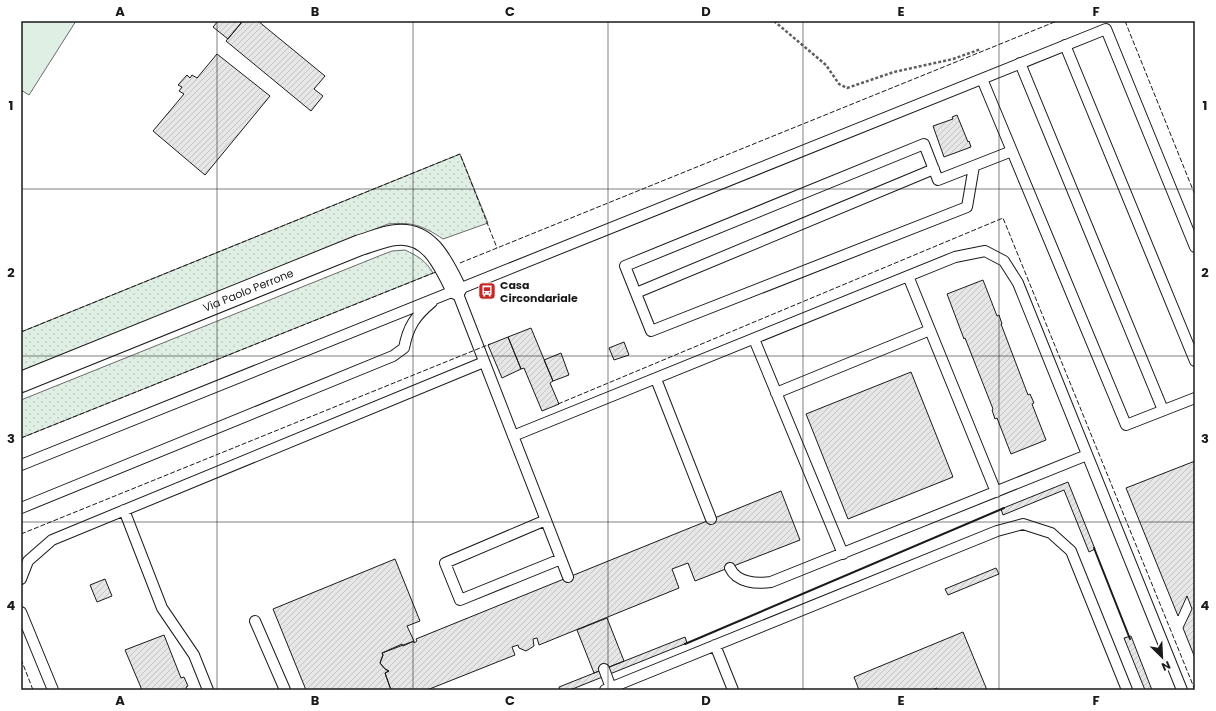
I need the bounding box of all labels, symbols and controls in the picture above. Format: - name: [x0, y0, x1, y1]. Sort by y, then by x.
- text: A: [115, 2, 125, 21]
- text: B: [311, 2, 320, 21]
- text: C: [505, 2, 515, 21]
- text: D: [701, 2, 711, 21]
- text: E: [897, 2, 905, 21]
- text: F: [1092, 2, 1100, 21]
- text: 1: [9, 96, 13, 115]
- text: 1: [1203, 96, 1207, 115]
- text: 2: [7, 263, 15, 282]
- text: 2: [1201, 263, 1209, 282]
- street label: Via Paolo Perrone: [200, 265, 296, 316]
- place label: Casa Circondariale: [500, 277, 578, 306]
- bus stop icon: Casa Circondariale: [477, 281, 497, 301]
- text: 3: [7, 429, 15, 448]
- text: 3: [1201, 429, 1209, 448]
- text: 4: [7, 596, 16, 615]
- text: 4: [1201, 596, 1210, 615]
- north arrow: [1142, 637, 1182, 677]
- text: N: [1159, 657, 1173, 675]
- text: A: [115, 691, 125, 710]
- text: B: [311, 691, 320, 710]
- text: C: [505, 691, 515, 710]
- text: D: [701, 691, 711, 710]
- text: E: [897, 691, 905, 710]
- text: F: [1092, 691, 1100, 710]

